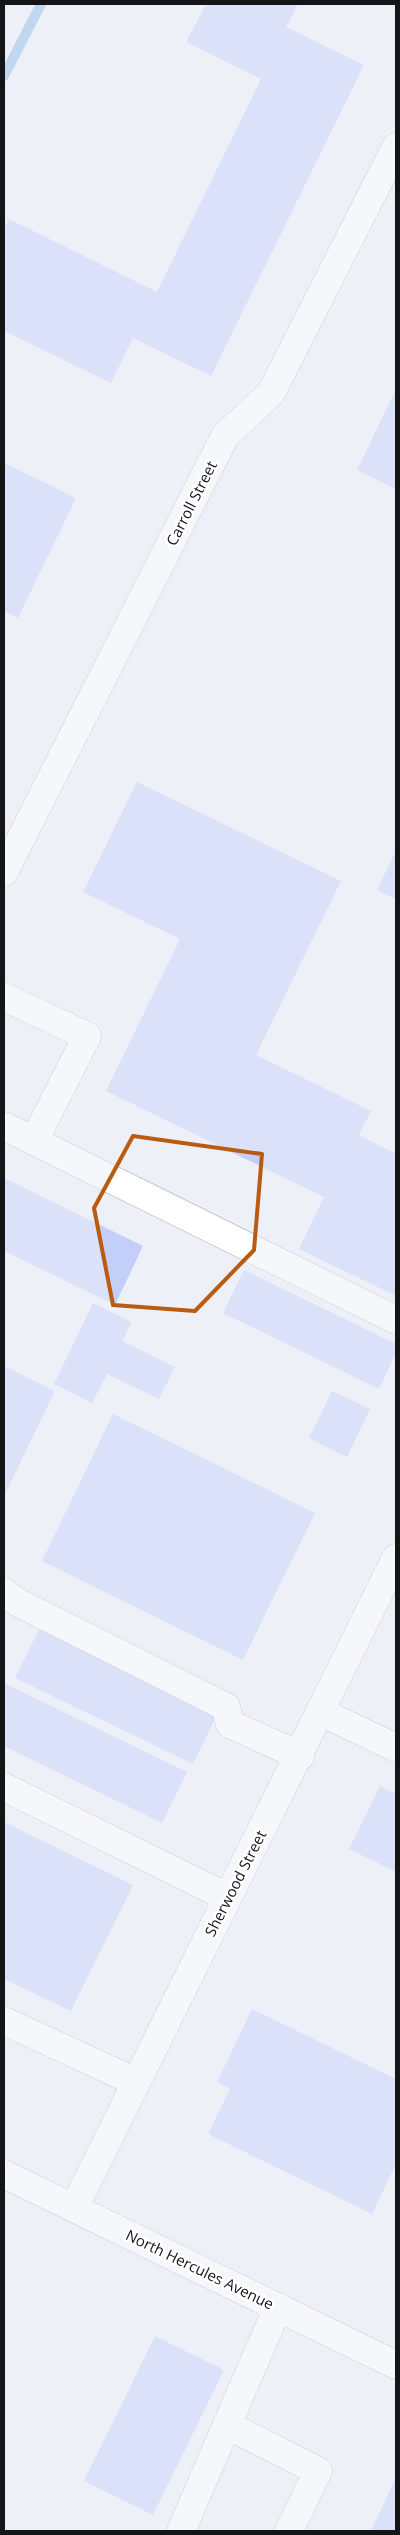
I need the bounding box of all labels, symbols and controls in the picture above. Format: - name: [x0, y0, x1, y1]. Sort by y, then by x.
- street label: Carroll Street: [161, 457, 221, 549]
- street label: Sherwood Street: [200, 1827, 270, 1939]
- street label: North Hercules Avenue: [123, 2224, 277, 2314]

